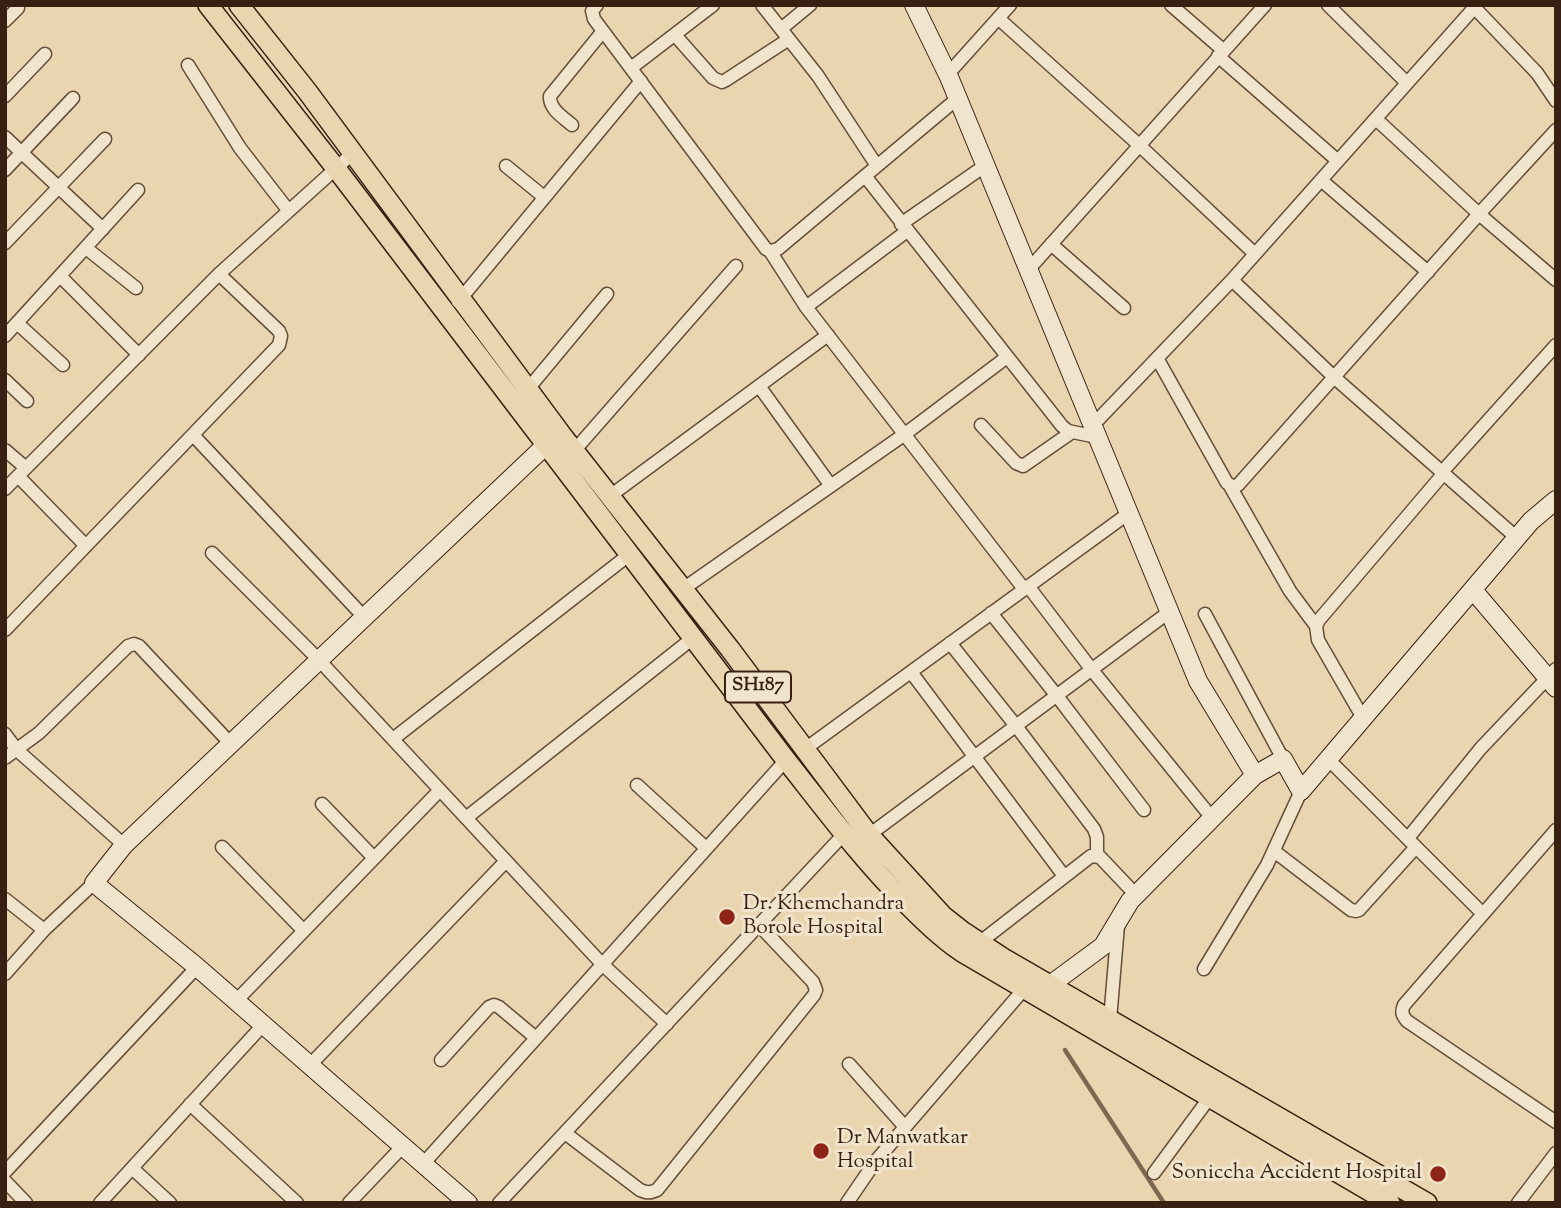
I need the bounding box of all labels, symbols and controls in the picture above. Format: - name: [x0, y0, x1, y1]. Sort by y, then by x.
- road number: SH187: [725, 672, 791, 702]
- place label: Dr. Khemchandra Borole Hospital: [743, 892, 904, 942]
- marker: Dr. Khemchandra Borole Hospital: [717, 907, 737, 927]
- place label: Dr Manwatkar Hospital: [837, 1126, 968, 1176]
- marker: Dr Manwatkar Hospital: [811, 1141, 831, 1161]
- place label: Soniccha Accident Hospital: [1172, 1161, 1422, 1187]
- marker: Soniccha Accident Hospital: [1428, 1164, 1448, 1184]

